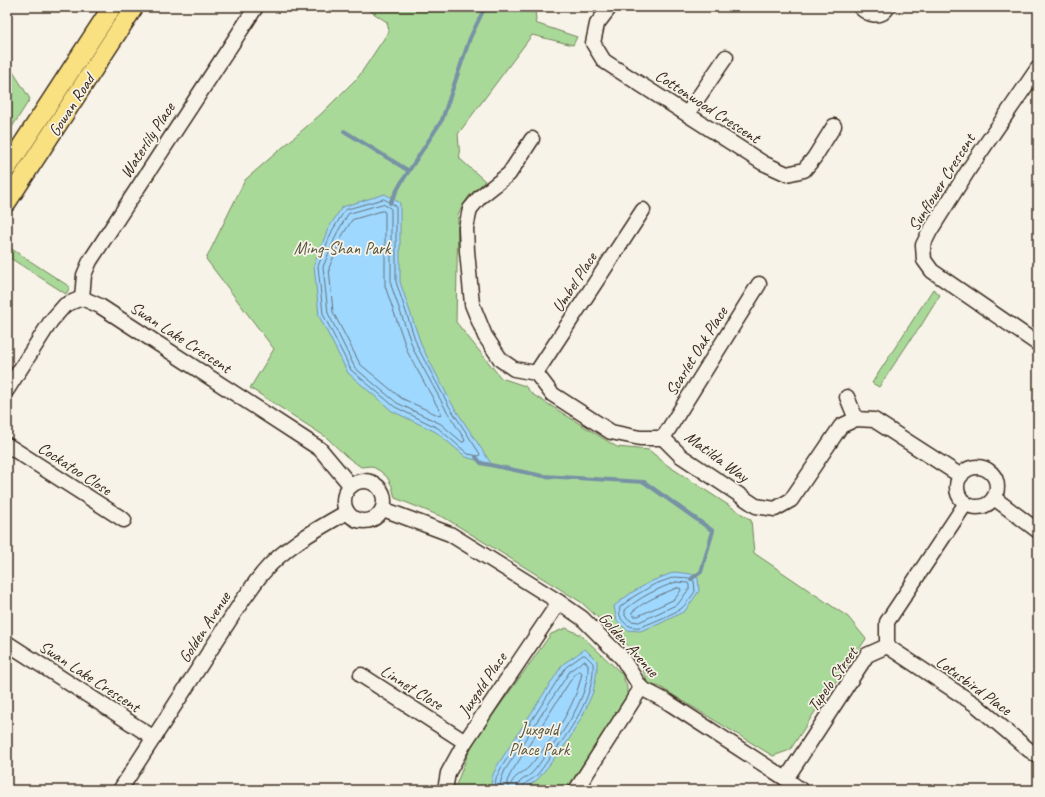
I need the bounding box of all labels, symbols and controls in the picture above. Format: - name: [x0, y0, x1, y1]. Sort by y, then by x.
- street label: Cottonwood Crescent: [651, 65, 766, 149]
- street label: Gowan Road: [44, 68, 101, 140]
- street label: Waterlily Place: [115, 97, 180, 182]
- street label: Sunflower Crescent: [903, 128, 981, 235]
- park label: Ming-Shan Park: [294, 238, 392, 259]
- street label: Umbel Place: [547, 247, 602, 316]
- street label: Swan Lake Crescent: [126, 297, 237, 379]
- street label: Scarlet Oak Place: [661, 302, 733, 400]
- street label: Matilda Way: [680, 426, 754, 487]
- street label: Cockatoo Close: [34, 437, 117, 501]
- street label: Golden Avenue: [174, 587, 236, 667]
- street label: Golden Avenue: [594, 608, 664, 682]
- street label: Swan Lake Crescent: [35, 636, 146, 718]
- street label: Tupelo Street: [803, 641, 864, 716]
- street label: Juxgold Place: [453, 647, 512, 721]
- street label: Lotusbird Place: [932, 651, 1017, 721]
- street label: Linnet Close: [377, 660, 448, 716]
- park label: Juxgold Place Park: [509, 719, 571, 760]

